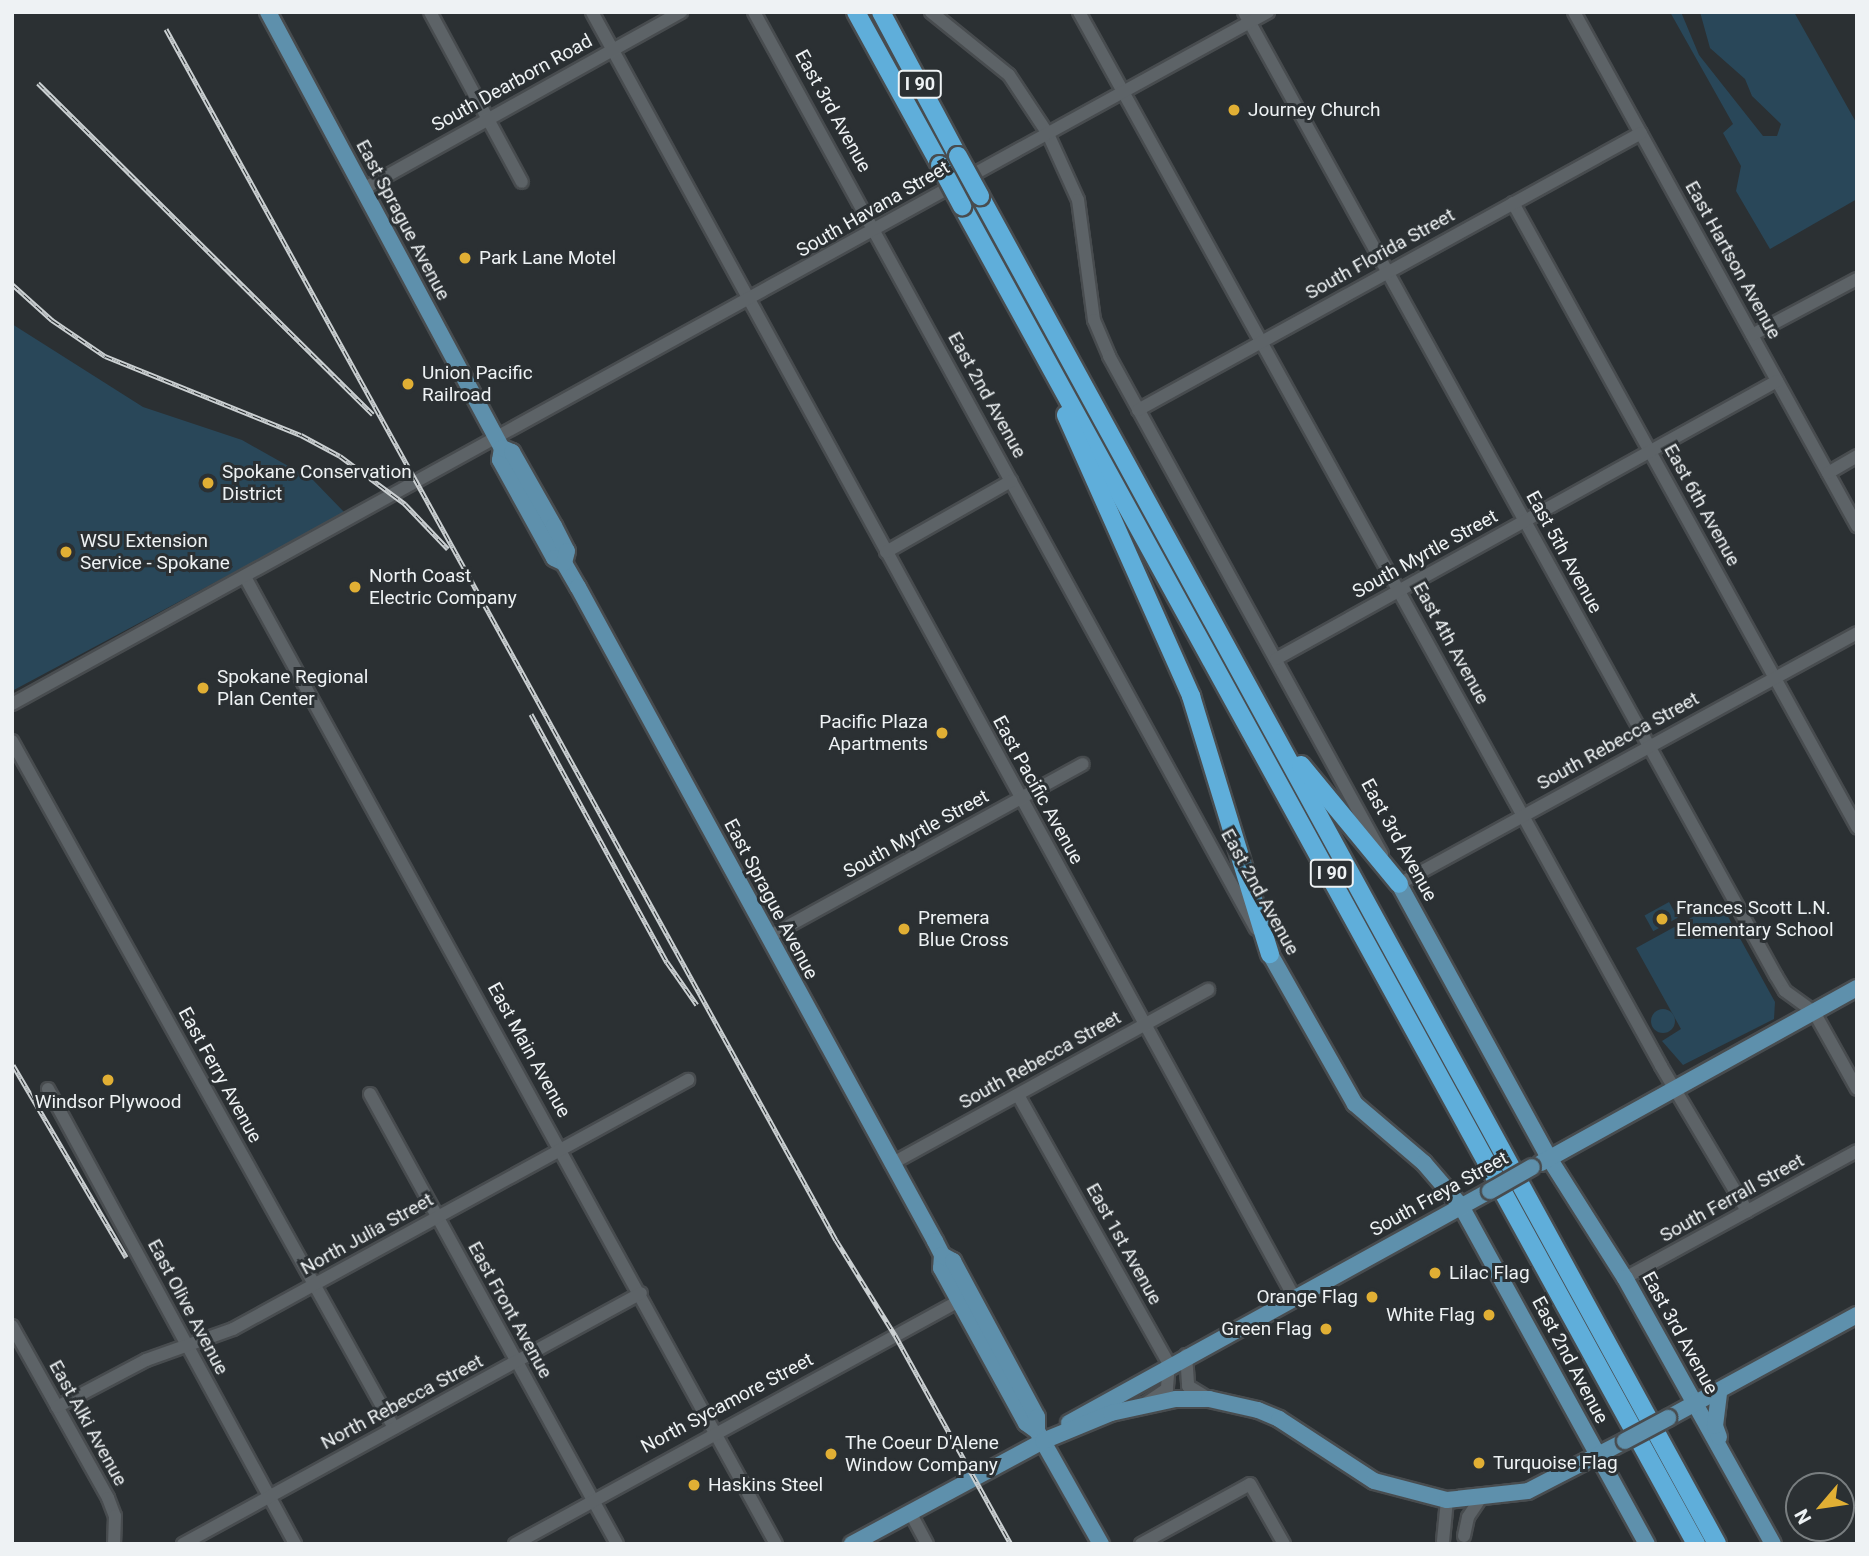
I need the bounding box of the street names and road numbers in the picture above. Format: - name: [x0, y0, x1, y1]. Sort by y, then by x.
- street label: South Dearborn Road: [428, 29, 596, 137]
- street label: East 3rd Avenue: [790, 46, 876, 176]
- road number: I 90: [897, 70, 943, 98]
- street label: East Sprague Avenue: [351, 136, 455, 304]
- street label: South Havana Street: [792, 156, 954, 262]
- street label: East Hartson Avenue: [1680, 177, 1786, 343]
- street label: South Florida Street: [1301, 204, 1459, 304]
- street label: East 2nd Avenue: [943, 328, 1031, 462]
- street label: East 6th Avenue: [1659, 440, 1745, 570]
- street label: East 5th Avenue: [1521, 487, 1607, 617]
- street label: South Myrtle Street: [1349, 505, 1501, 603]
- street label: East 4th Avenue: [1408, 578, 1494, 708]
- street label: South Rebecca Street: [1533, 687, 1703, 795]
- street label: East Pacific Avenue: [988, 712, 1088, 868]
- street label: East 3rd Avenue: [1356, 775, 1442, 905]
- street label: South Myrtle Street: [840, 785, 992, 883]
- street label: East Sprague Avenue: [719, 815, 823, 983]
- street label: East 2nd Avenue: [1216, 825, 1304, 959]
- road number: I 90: [1309, 858, 1355, 888]
- street label: East Main Avenue: [482, 979, 576, 1121]
- street label: East Ferry Avenue: [173, 1003, 267, 1147]
- street label: South Rebecca Street: [955, 1006, 1125, 1114]
- street label: South Freya Street: [1366, 1147, 1512, 1241]
- street label: South Ferrall Street: [1656, 1149, 1808, 1247]
- street label: East 1st Avenue: [1081, 1179, 1167, 1309]
- street label: North Julia Street: [297, 1188, 437, 1280]
- street label: East Olive Avenue: [143, 1235, 233, 1379]
- street label: East Front Avenue: [463, 1238, 557, 1382]
- street label: East 3rd Avenue: [1637, 1268, 1723, 1398]
- street label: East 2nd Avenue: [1527, 1293, 1613, 1427]
- street label: North Sycamore Street: [637, 1348, 817, 1458]
- street label: North Rebecca Street: [317, 1350, 487, 1454]
- street label: East Alki Avenue: [44, 1356, 132, 1490]

